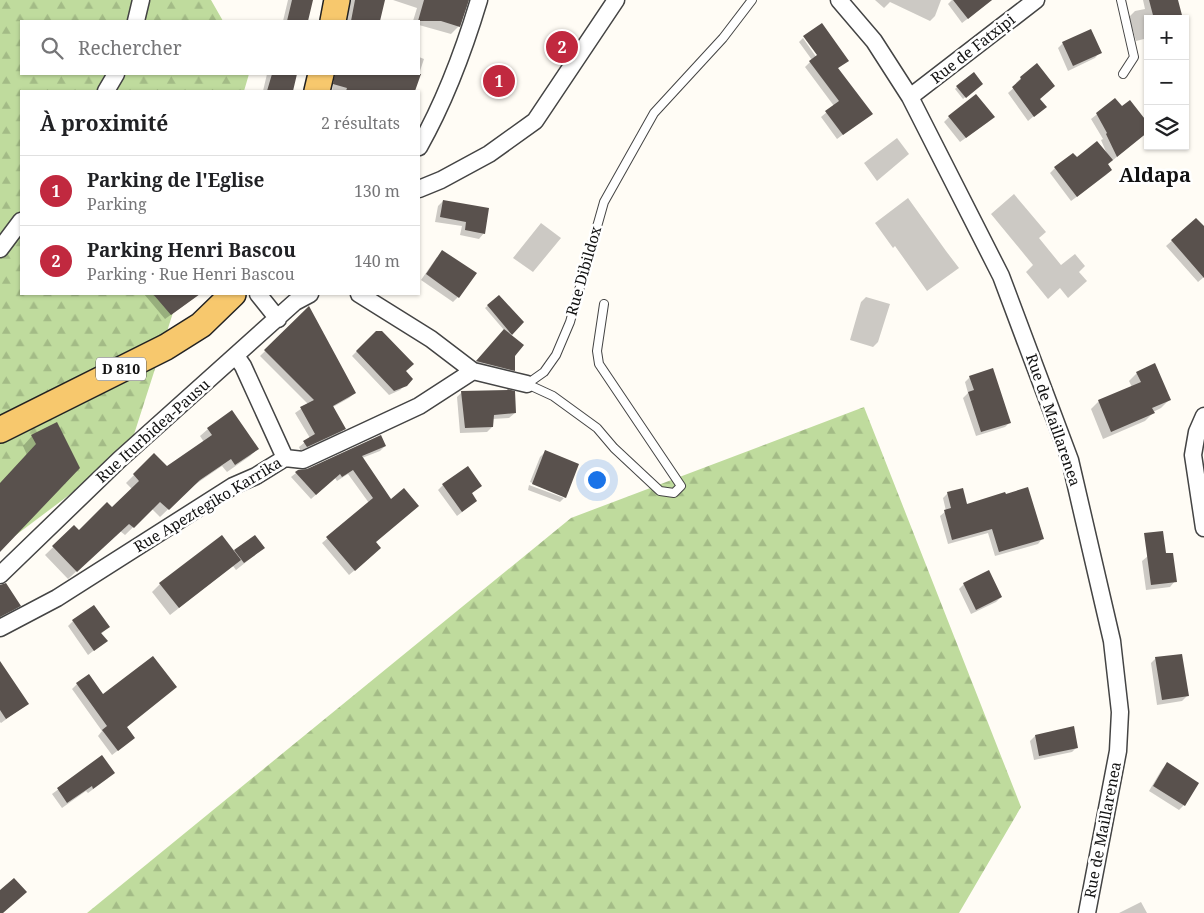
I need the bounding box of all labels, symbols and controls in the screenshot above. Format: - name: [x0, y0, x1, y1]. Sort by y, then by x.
- street label: Rue de Fatxipi: [926, 9, 1019, 87]
- map controls: [1144, 15, 1189, 150]
- button: +: [1144, 15, 1189, 60]
- search box: [20, 20, 420, 75]
- pin: 2: [546, 28, 578, 66]
- icon: search: [38, 34, 66, 62]
- text: Rechercher: [78, 35, 182, 61]
- button: −: [1144, 60, 1189, 105]
- pin: 1: [483, 62, 515, 100]
- button: layers: [1144, 105, 1189, 150]
- text: À proximité: [40, 109, 168, 137]
- text: 2 résultats: [321, 112, 400, 134]
- district label: Aldapa: [1119, 161, 1191, 188]
- text: Parking de l'Eglise: [87, 167, 264, 193]
- text: 1: [51, 180, 61, 202]
- text: 130 m: [354, 180, 400, 202]
- text: Parking: [87, 193, 147, 215]
- street label: Rue Dibildox: [561, 223, 605, 318]
- text: Parking Henri Bascou: [87, 237, 296, 263]
- text: 2: [51, 250, 61, 272]
- text: 140 m: [354, 250, 400, 272]
- text: Parking · Rue Henri Bascou: [87, 263, 295, 285]
- street label: Rue de Maillarenea: [1022, 351, 1086, 489]
- road number: D 810: [96, 358, 146, 380]
- street label: Rue Iturbidea-Pausu: [91, 374, 214, 487]
- street label: Rue Apeztegiko Karrika: [130, 452, 285, 556]
- your location: [584, 467, 610, 493]
- street label: Rue de Maillarenea: [1079, 760, 1125, 900]

